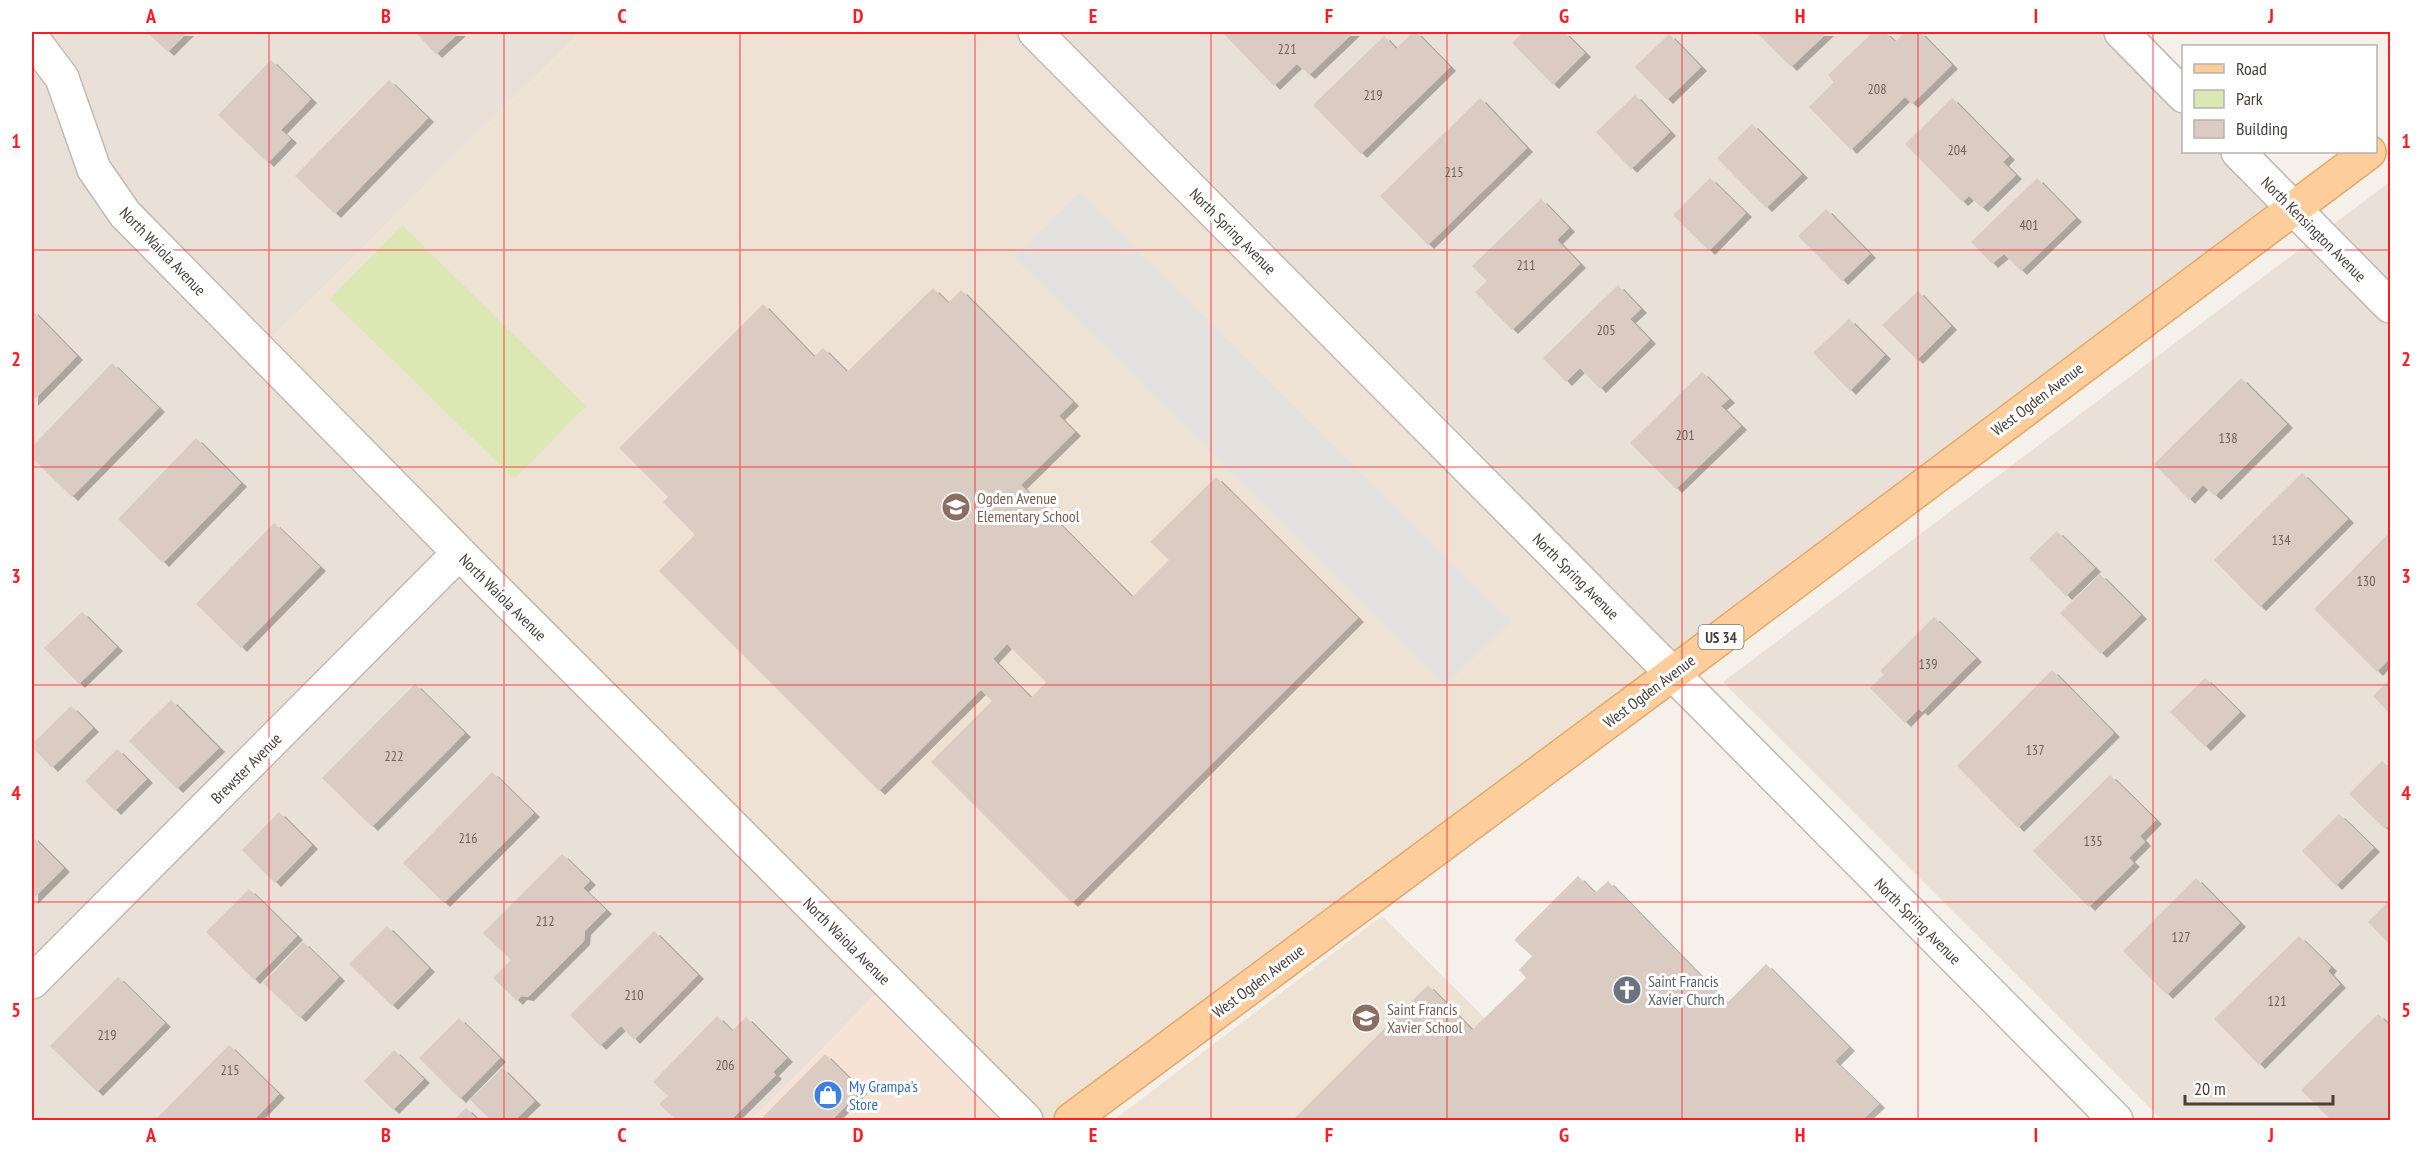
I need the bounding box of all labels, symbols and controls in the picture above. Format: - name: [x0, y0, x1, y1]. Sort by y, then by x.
- text: A: [145, 3, 157, 29]
- text: B: [381, 3, 391, 29]
- text: C: [617, 3, 627, 29]
- text: D: [853, 3, 864, 29]
- text: E: [1089, 3, 1097, 29]
- text: F: [1325, 3, 1333, 29]
- text: G: [1559, 3, 1569, 29]
- text: H: [1795, 3, 1805, 29]
- text: I: [2034, 3, 2038, 29]
- text: J: [2267, 3, 2274, 29]
- house number: 221: [1278, 40, 1296, 58]
- legend: [2182, 45, 2377, 153]
- text: Road: [2236, 57, 2267, 80]
- house number: 208: [1868, 80, 1886, 98]
- house number: 219: [1364, 86, 1382, 104]
- text: Park: [2236, 87, 2263, 110]
- text: Building: [2236, 117, 2288, 140]
- text: 1: [11, 128, 21, 154]
- text: 1: [2401, 128, 2411, 154]
- house number: 204: [1948, 141, 1967, 159]
- house number: 215: [1445, 163, 1463, 181]
- street label: North Kensington Avenue: [2257, 172, 2371, 286]
- street label: North Spring Avenue: [1186, 184, 1280, 278]
- street label: North Waiola Avenue: [116, 203, 210, 299]
- house number: 401: [2020, 216, 2038, 234]
- house number: 211: [1517, 256, 1535, 274]
- house number: 205: [1597, 321, 1615, 339]
- text: 2: [11, 346, 21, 372]
- text: 2: [2401, 346, 2411, 372]
- street label: West Ogden Avenue: [1987, 358, 2087, 440]
- house number: 201: [1676, 426, 1694, 444]
- house number: 138: [2219, 429, 2237, 447]
- place label: Ogden Avenue Elementary School: [977, 488, 1080, 526]
- school or university icon: Ogden Avenue Elementary School: [940, 491, 972, 523]
- street label: North Spring Avenue: [1529, 529, 1623, 623]
- house number: 134: [2272, 531, 2291, 549]
- street label: North Waiola Avenue: [455, 549, 551, 645]
- text: 3: [11, 563, 21, 589]
- text: 3: [2401, 563, 2411, 589]
- house number: 130: [2357, 572, 2375, 590]
- road number: US 34: [1698, 625, 1744, 649]
- street label: West Ogden Avenue: [1599, 650, 1699, 732]
- house number: 139: [1919, 655, 1937, 673]
- street label: Brewster Avenue: [206, 728, 286, 808]
- house number: 137: [2026, 741, 2044, 759]
- house number: 222: [385, 747, 403, 765]
- text: 4: [11, 780, 21, 806]
- text: 4: [2401, 780, 2411, 806]
- house number: 216: [459, 829, 477, 847]
- house number: 135: [2084, 832, 2102, 850]
- street label: North Spring Avenue: [1871, 874, 1965, 968]
- street label: North Waiola Avenue: [799, 893, 895, 989]
- house number: 212: [536, 912, 554, 930]
- house number: 127: [2172, 928, 2190, 946]
- street label: West Ogden Avenue: [1208, 940, 1308, 1022]
- place label: Saint Francis Xavier Church: [1648, 971, 1725, 1009]
- church icon: Saint Francis Xavier Church: [1611, 974, 1643, 1006]
- house number: 210: [625, 986, 643, 1004]
- house number: 121: [2268, 992, 2286, 1010]
- text: 5: [11, 997, 21, 1023]
- text: 5: [2401, 997, 2411, 1023]
- place label: Saint Francis Xavier School: [1387, 999, 1463, 1037]
- school or university icon: Saint Francis Xavier School: [1350, 1002, 1382, 1034]
- house number: 219: [98, 1026, 116, 1044]
- house number: 206: [716, 1056, 734, 1074]
- house number: 215: [221, 1061, 239, 1079]
- scale bar: [2185, 1068, 2334, 1106]
- place label: My Grampa's Store: [849, 1076, 918, 1114]
- text: 20 m: [2194, 1077, 2226, 1100]
- shop icon: My Grampa's Store: [812, 1079, 844, 1111]
- text: A: [145, 1122, 157, 1148]
- text: B: [381, 1122, 391, 1148]
- text: C: [617, 1122, 627, 1148]
- text: D: [853, 1122, 864, 1148]
- text: E: [1089, 1122, 1097, 1148]
- text: F: [1325, 1122, 1333, 1148]
- text: G: [1559, 1122, 1569, 1148]
- text: H: [1795, 1122, 1805, 1148]
- text: I: [2034, 1122, 2038, 1148]
- text: J: [2267, 1122, 2274, 1148]

